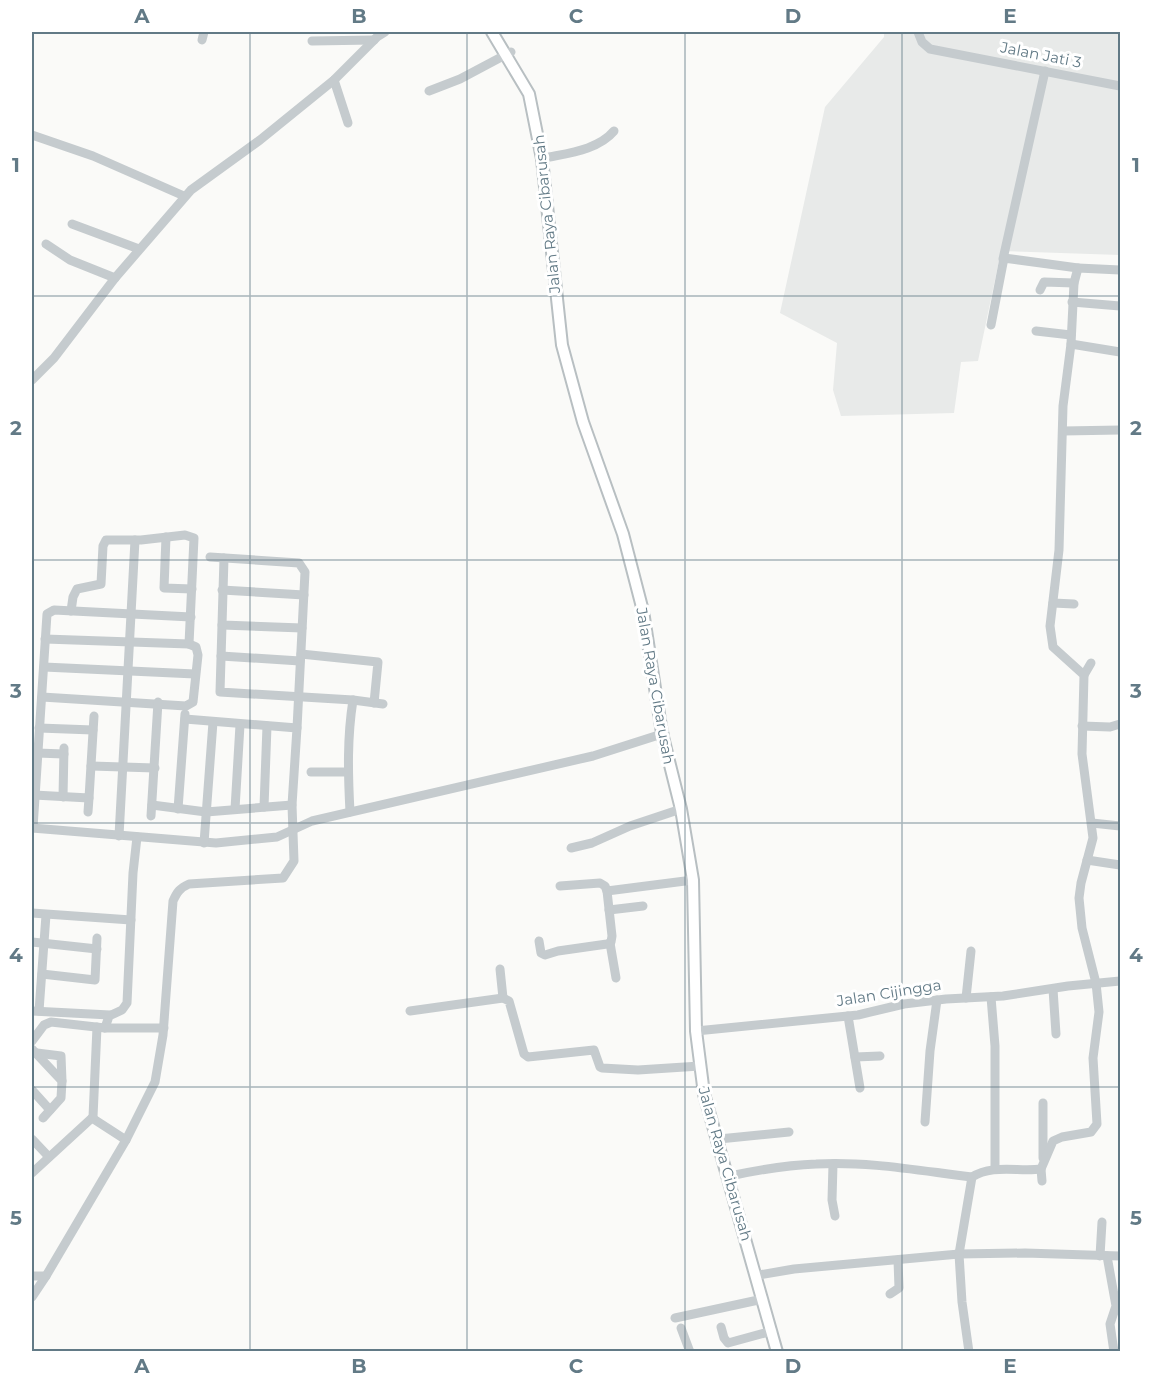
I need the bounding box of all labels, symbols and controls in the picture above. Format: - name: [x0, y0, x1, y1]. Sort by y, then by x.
- text: A: [133, 4, 150, 28]
- text: B: [351, 4, 367, 28]
- text: C: [569, 4, 584, 28]
- text: D: [785, 4, 801, 28]
- text: E: [1003, 4, 1017, 28]
- street label: Jalan Jati 3: [998, 37, 1083, 72]
- street label: Jalan Raya Cibarusah: [529, 134, 564, 295]
- text: 1: [12, 153, 20, 177]
- text: 1: [1132, 153, 1140, 177]
- text: 2: [10, 416, 22, 440]
- text: 2: [1130, 416, 1142, 440]
- street label: Jalan Raya Cibarusah: [632, 605, 679, 766]
- text: 3: [9, 679, 22, 703]
- text: 3: [1129, 679, 1142, 703]
- text: 4: [9, 943, 23, 967]
- text: 4: [1129, 943, 1143, 967]
- street label: Jalan Cijingga: [834, 975, 943, 1010]
- street label: Jalan Raya Cibarusah: [694, 1084, 757, 1243]
- text: 5: [10, 1206, 22, 1230]
- text: 5: [1130, 1206, 1142, 1230]
- text: A: [133, 1354, 150, 1378]
- text: B: [351, 1354, 367, 1378]
- text: C: [569, 1354, 584, 1378]
- text: D: [785, 1354, 801, 1378]
- text: E: [1003, 1354, 1017, 1378]

